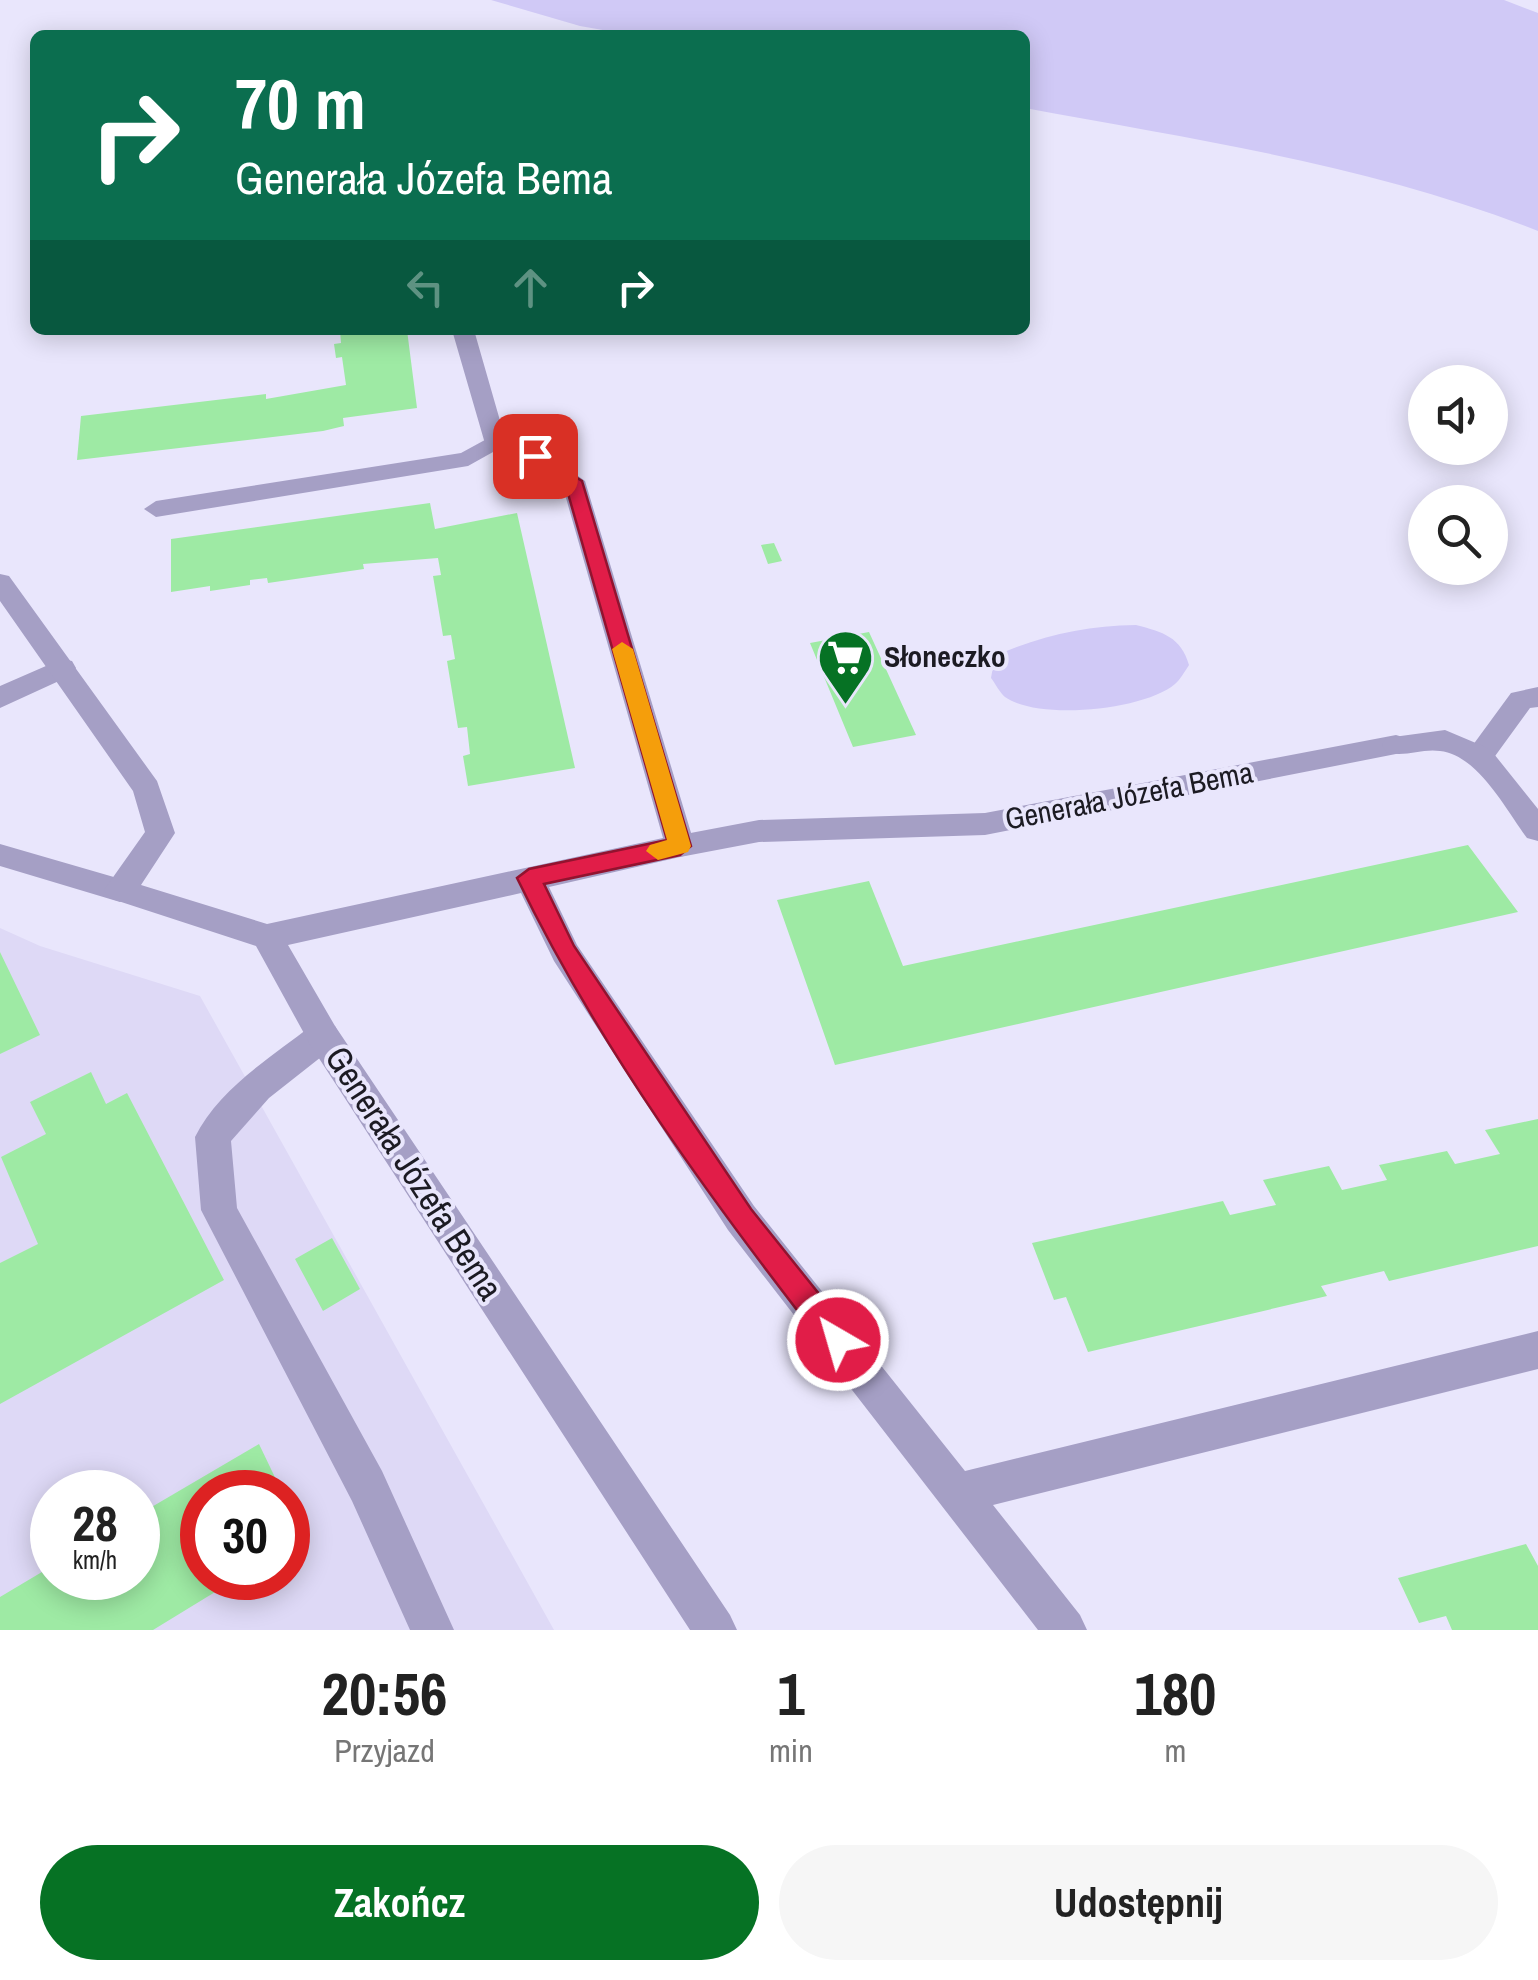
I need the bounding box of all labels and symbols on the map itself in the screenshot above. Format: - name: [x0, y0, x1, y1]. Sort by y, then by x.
- pin: [493, 414, 578, 499]
- supermarket icon: Słoneczko: [815, 627, 875, 706]
- place label: Słoneczko: [884, 636, 1006, 676]
- street label: Generała Józefa Bema: [1001, 751, 1256, 839]
- street label: Generała Józefa Bema: [315, 1037, 514, 1309]
- position arrow: [786, 1288, 890, 1392]
- speed limit sign: 30: [180, 1470, 310, 1600]

